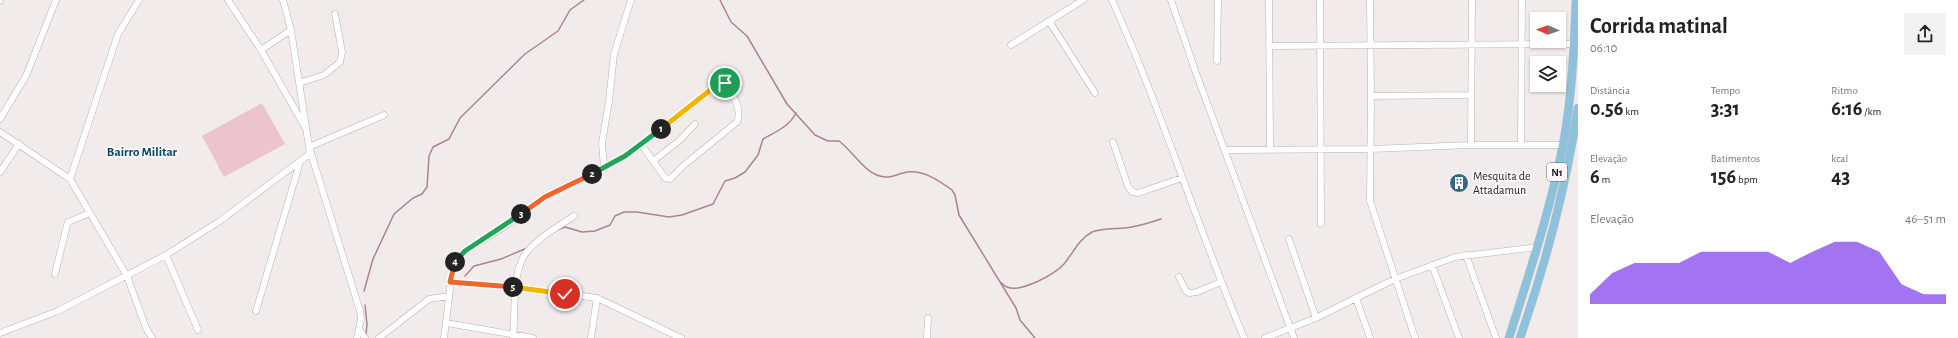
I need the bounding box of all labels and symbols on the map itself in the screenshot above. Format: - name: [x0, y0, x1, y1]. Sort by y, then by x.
- north arrow: [1530, 12, 1566, 48]
- pin: [708, 66, 742, 100]
- pin: 1: [651, 119, 671, 139]
- district label: Bairro Militar: [107, 146, 178, 159]
- road number: N1: [1547, 163, 1567, 181]
- pin: 2: [582, 164, 602, 184]
- place label: Mesquita de Attadamun: [1473, 170, 1530, 196]
- building icon: Mesquita de Attadamun: [1448, 172, 1470, 194]
- pin: 3: [511, 204, 531, 224]
- pin: 4: [445, 252, 465, 272]
- pin: 5: [503, 277, 523, 297]
- pin: [548, 277, 582, 311]

